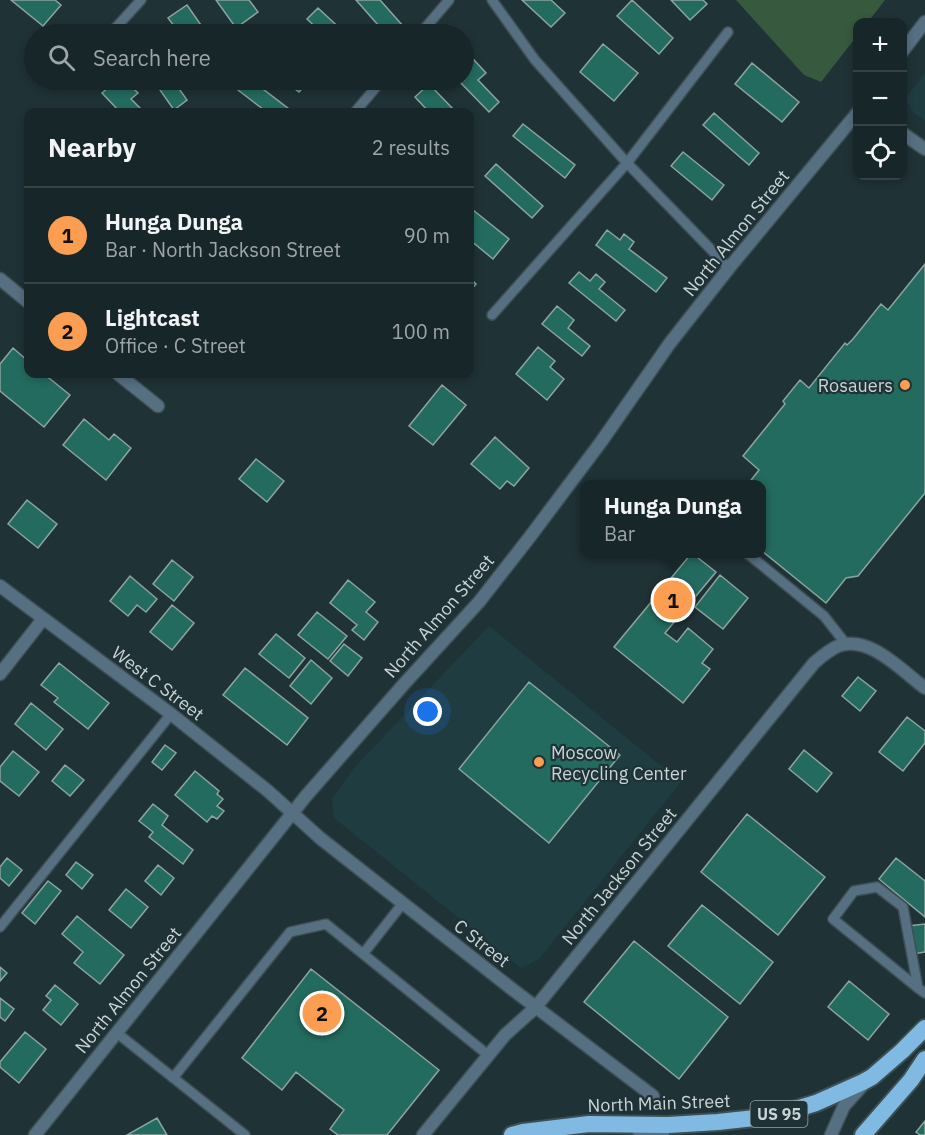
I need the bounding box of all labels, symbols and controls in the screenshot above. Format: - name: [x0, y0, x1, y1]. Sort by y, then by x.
- map controls: [853, 18, 907, 180]
- button: +: [853, 18, 907, 72]
- search box: [24, 24, 474, 90]
- icon: search: [45, 41, 78, 74]
- text: Search here: [93, 43, 211, 72]
- button: −: [853, 72, 907, 126]
- button: locate: [853, 126, 907, 180]
- text: Nearby: [48, 130, 136, 164]
- text: 2 results: [372, 134, 450, 161]
- street label: North Almon Street: [678, 165, 794, 301]
- text: Hunga Dunga: [105, 207, 243, 236]
- text: 1: [62, 222, 74, 249]
- text: 90 m: [404, 222, 450, 249]
- text: Bar · North Jackson Street: [105, 236, 341, 263]
- text: Lightcast: [105, 303, 200, 332]
- text: 2: [62, 318, 74, 345]
- text: 100 m: [392, 318, 450, 345]
- text: Office · C Street: [105, 332, 246, 359]
- place label: Rosauers: [818, 374, 893, 397]
- marker: Rosauers: [898, 378, 912, 392]
- popup: [580, 480, 766, 558]
- text: Hunga Dunga: [604, 491, 742, 520]
- text: Bar: [604, 520, 635, 547]
- street label: North Almon Street: [379, 549, 499, 683]
- pin: 1: [654, 578, 692, 622]
- street label: West C Street: [107, 641, 209, 725]
- your location: [413, 697, 442, 726]
- place label: Moscow Recycling Center: [551, 741, 687, 785]
- marker: Moscow Recycling Center: [532, 755, 546, 769]
- street label: North Jackson Street: [557, 803, 681, 949]
- street label: C Street: [449, 914, 515, 972]
- street label: North Almon Street: [70, 922, 186, 1058]
- pin: 2: [302, 990, 342, 1036]
- street label: North Main Street: [587, 1089, 731, 1117]
- road number: US 95: [750, 1101, 808, 1127]

